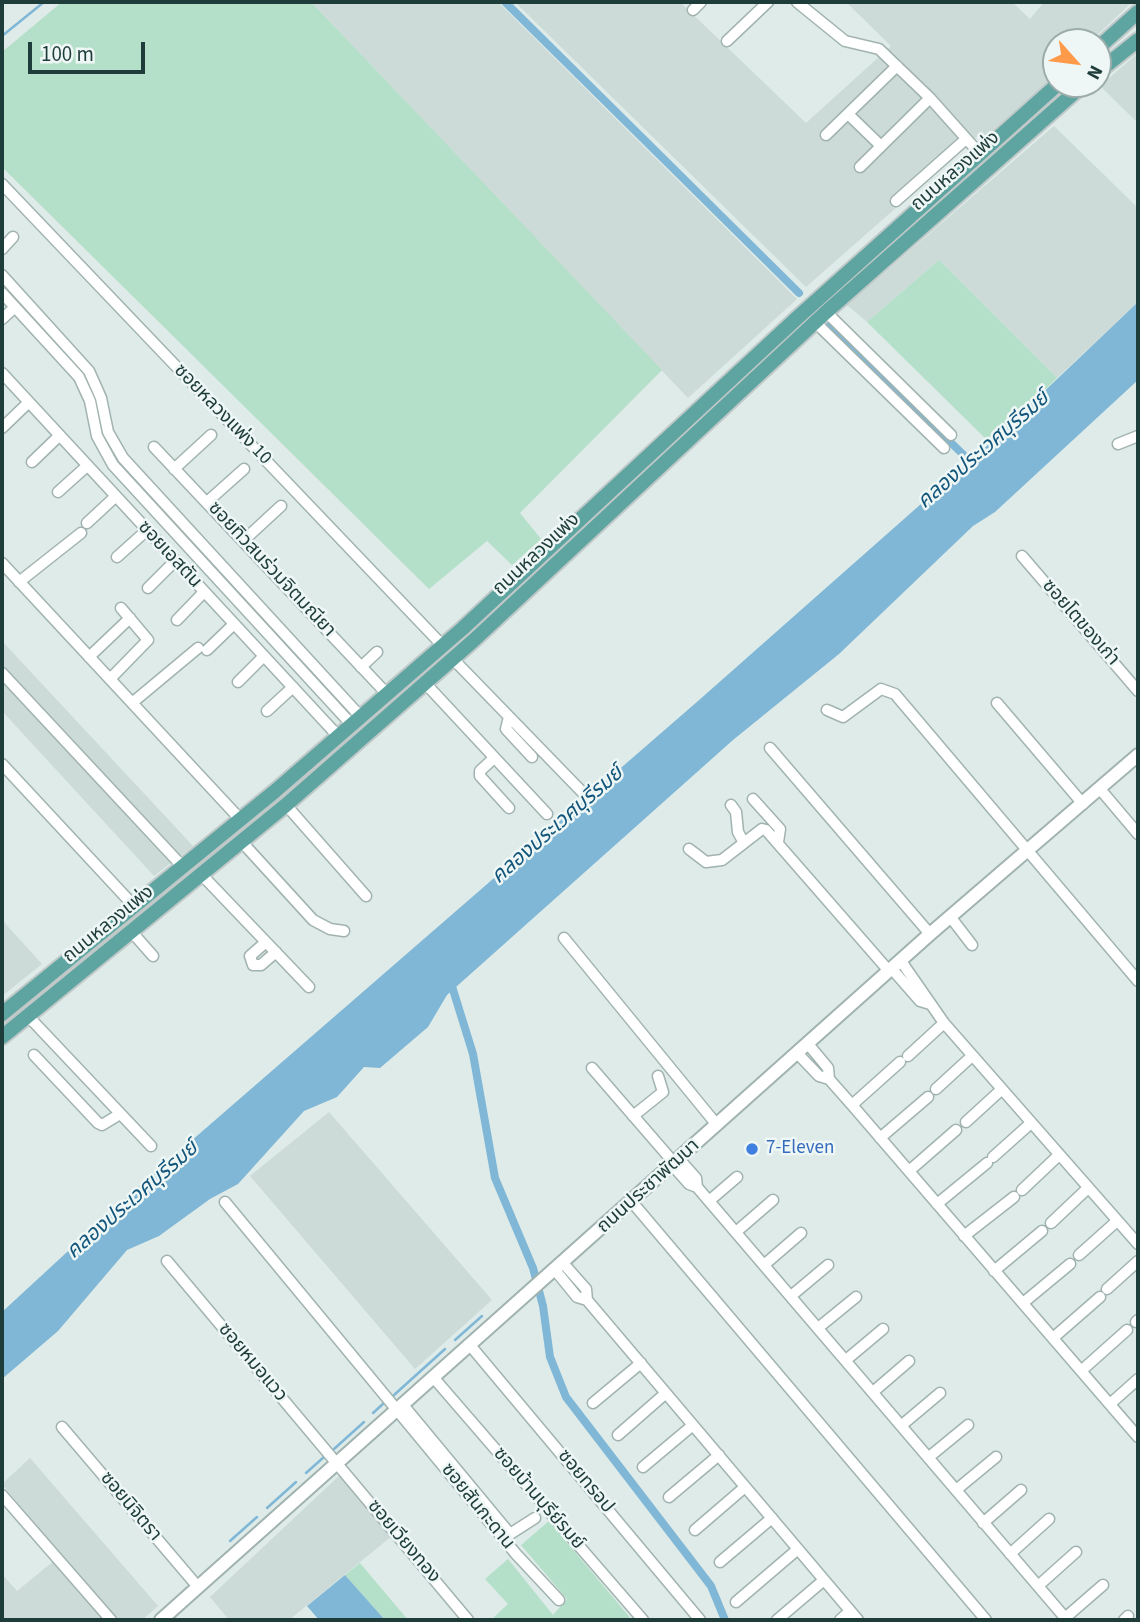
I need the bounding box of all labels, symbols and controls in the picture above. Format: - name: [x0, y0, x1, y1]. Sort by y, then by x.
- scale bar: [32, 28, 149, 72]
- north arrow: [1042, 28, 1112, 98]
- text: 100 m: [41, 39, 94, 69]
- text: N: [1079, 60, 1109, 84]
- street label: ถนนหลวงแพ่ง: [907, 127, 1005, 217]
- street label: ซอยหลวงแพ่ง 10: [168, 360, 276, 470]
- water label: คลองประเวศบุรีรมย์: [913, 387, 1055, 515]
- street label: ซอยทิวสนร่วมจิตมณียา: [202, 498, 340, 642]
- street label: ถนนหลวงแพ่ง: [489, 509, 585, 601]
- street label: ซอยเอสตัน: [132, 517, 206, 593]
- street label: ซอยโตของเก่า: [1036, 575, 1124, 671]
- water label: คลองประเวศบุรีรมย์: [487, 762, 629, 890]
- street label: ถนนหลวงแพ่ง: [59, 881, 159, 969]
- street label: ถนนประชาพัฒนา: [593, 1135, 705, 1239]
- water label: คลองประเวศบุรีรมย์: [62, 1137, 204, 1265]
- place label: 7-Eleven: [766, 1138, 834, 1160]
- marker: 7-Eleven: [744, 1141, 760, 1157]
- street label: ซอยหมอแวว: [212, 1319, 292, 1407]
- street label: ซอยบ้านบุรีย์รมย์: [487, 1443, 589, 1555]
- street label: ซอยทรอป: [552, 1446, 618, 1518]
- street label: ซอยสันกะดาน: [435, 1459, 519, 1555]
- street label: ซอยนิจิตรา: [94, 1468, 166, 1546]
- street label: ซอยเวียงทอง: [362, 1496, 444, 1588]

